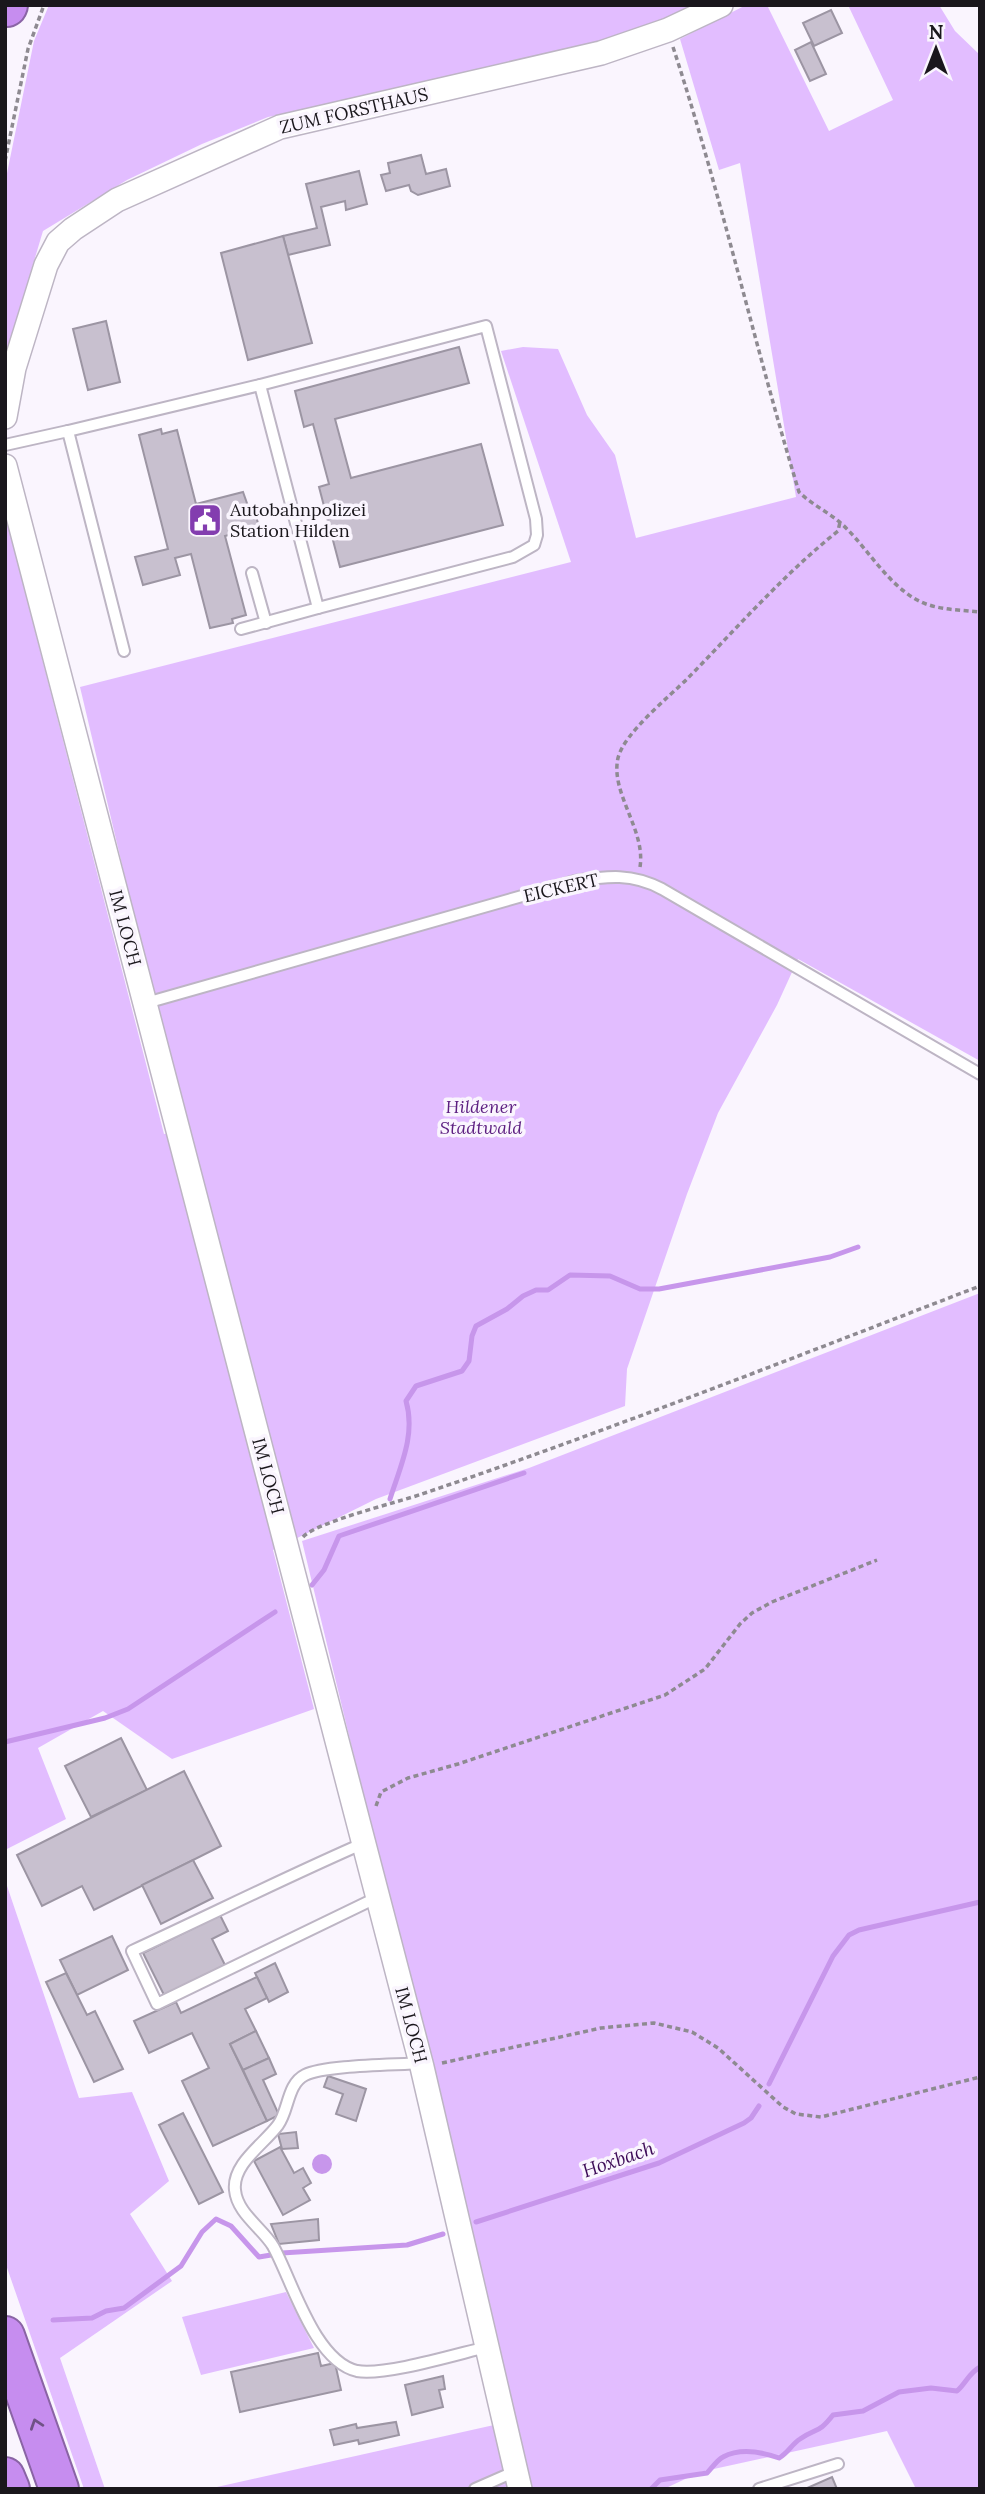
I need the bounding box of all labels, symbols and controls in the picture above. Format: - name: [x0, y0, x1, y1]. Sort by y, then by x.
- north arrow: [901, 14, 971, 84]
- text: N: [929, 20, 944, 44]
- street label: ZUM FORSTHAUS: [278, 82, 430, 139]
- place label: Autobahnpolizei Station Hilden: [229, 498, 366, 542]
- public building icon: Autobahnpolizei Station Hilden: [186, 501, 224, 539]
- street label: EICKERT: [521, 868, 601, 907]
- street label: IM LOCH: [104, 887, 147, 969]
- park label: Hildener Stadtwald: [440, 1095, 522, 1139]
- street label: IM LOCH: [247, 1435, 290, 1517]
- street label: IM LOCH: [390, 1984, 433, 2066]
- water label: Hoxbach: [579, 2136, 657, 2182]
- one-way arrow: [30, 2419, 44, 2431]

